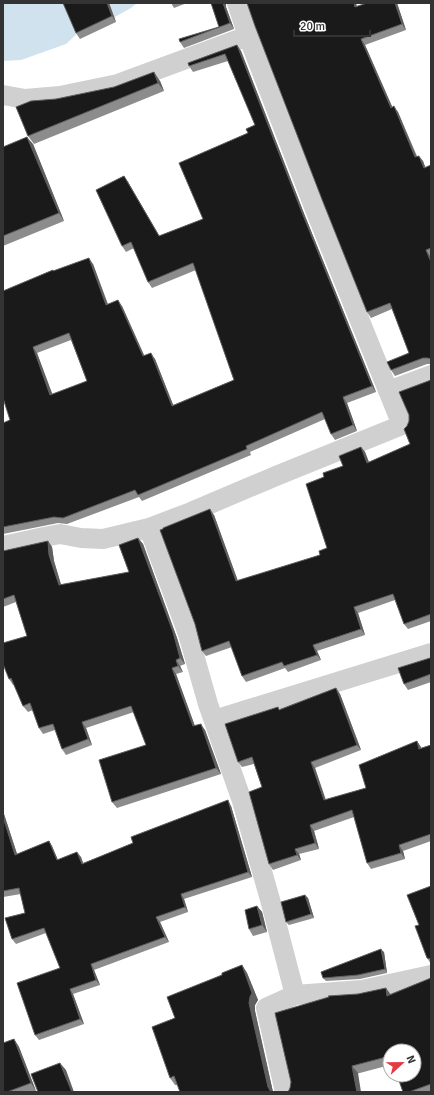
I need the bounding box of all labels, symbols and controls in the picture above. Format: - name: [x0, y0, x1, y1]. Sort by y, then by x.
- scale bar: [294, 12, 370, 38]
- text: 20 m: [300, 19, 325, 34]
- north arrow: [382, 1043, 422, 1083]
- text: N: [403, 1053, 418, 1065]

